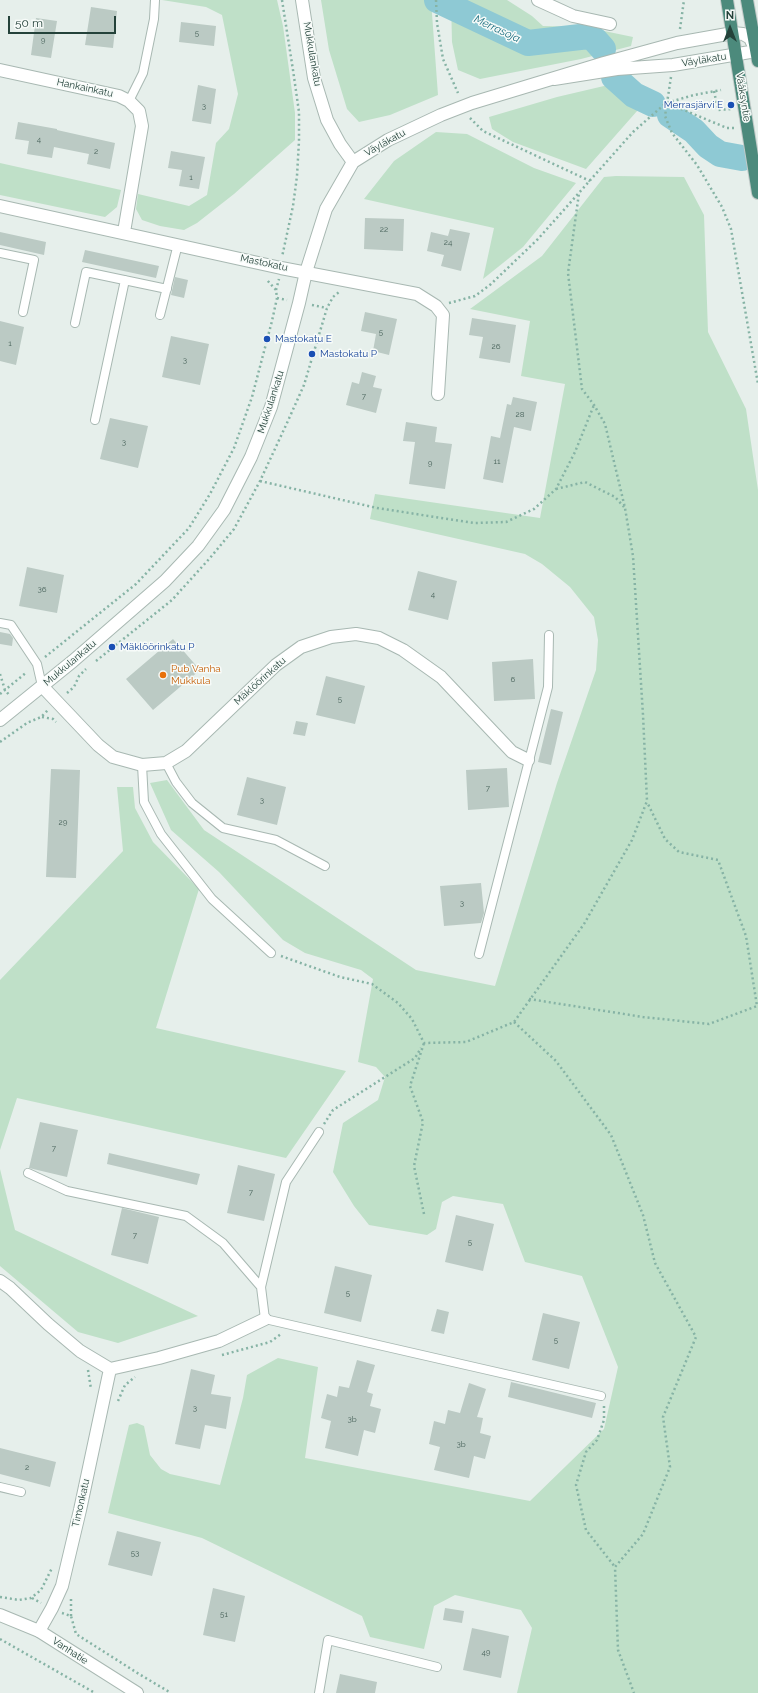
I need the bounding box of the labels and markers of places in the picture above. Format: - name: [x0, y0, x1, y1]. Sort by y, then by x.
- place label: Merrasjärvi E: [664, 99, 723, 111]
- marker: Merrasjärvi E: [726, 100, 736, 110]
- place label: Mastokatu E: [275, 333, 332, 345]
- marker: Mastokatu E: [262, 334, 272, 344]
- place label: Mastokatu P: [320, 348, 377, 360]
- marker: Mastokatu P: [307, 349, 317, 359]
- place label: Mäklöörinkatu P: [120, 641, 194, 653]
- marker: Mäklöörinkatu P: [107, 642, 117, 652]
- place label: Pub Vanha Mukkula: [171, 663, 221, 686]
- marker: Pub Vanha Mukkula: [158, 670, 168, 680]

